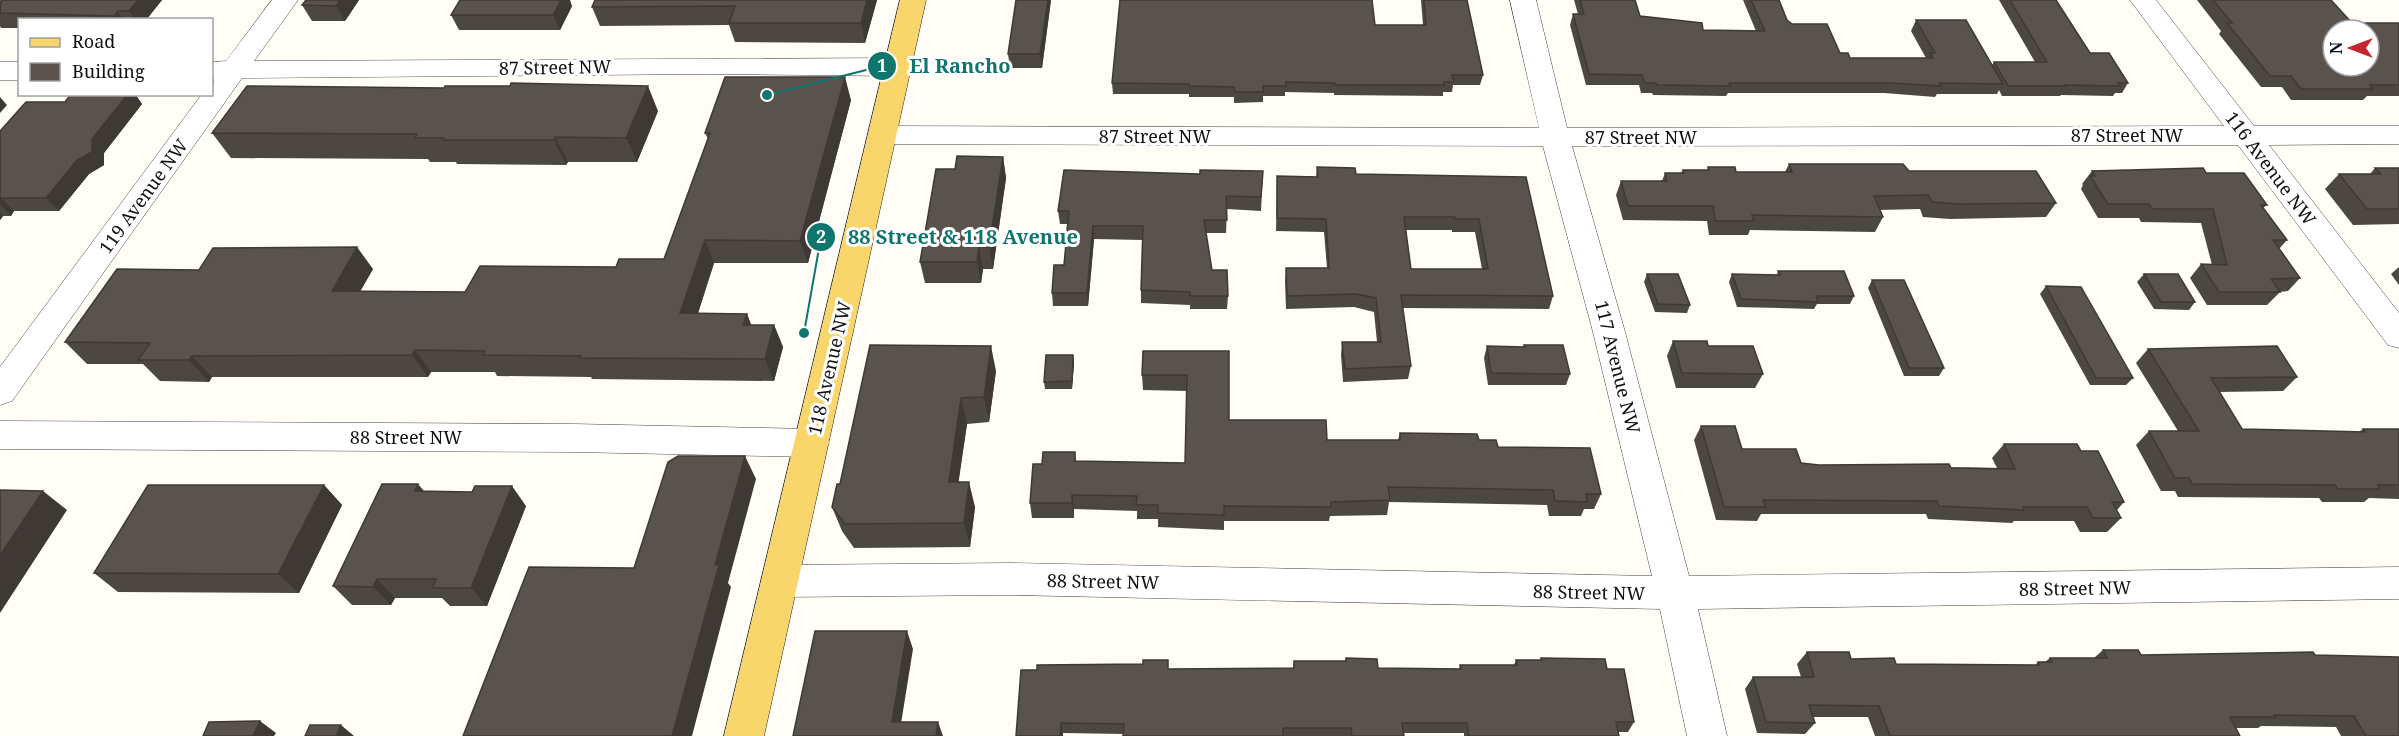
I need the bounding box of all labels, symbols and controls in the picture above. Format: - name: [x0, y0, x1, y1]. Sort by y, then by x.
- legend: [18, 18, 213, 96]
- north arrow: [2321, 18, 2381, 78]
- text: Road: [72, 29, 115, 53]
- text: N: [2325, 41, 2347, 54]
- callout: El Rancho: [867, 47, 1022, 85]
- text: El Rancho: [909, 52, 1011, 79]
- text: 1: [877, 53, 887, 77]
- street label: 87 Street NW: [499, 54, 611, 80]
- text: Building: [72, 59, 145, 83]
- street label: 116 Avenue NW: [2220, 106, 2322, 230]
- street label: 87 Street NW: [2071, 123, 2183, 147]
- street label: 87 Street NW: [1099, 124, 1211, 148]
- street label: 87 Street NW: [1585, 125, 1697, 149]
- street label: 119 Avenue NW: [93, 134, 193, 258]
- callout: 88 Street & 118 Avenue: [806, 218, 1090, 256]
- text: 88 Street & 118 Avenue: [848, 223, 1078, 250]
- text: 2: [816, 224, 826, 248]
- street label: 117 Avenue NW: [1590, 298, 1646, 436]
- street label: 118 Avenue NW: [802, 299, 856, 437]
- street label: 88 Street NW: [350, 425, 462, 449]
- street label: 88 Street NW: [1047, 568, 1159, 594]
- street label: 88 Street NW: [2019, 575, 2131, 601]
- street label: 88 Street NW: [1533, 579, 1645, 605]

